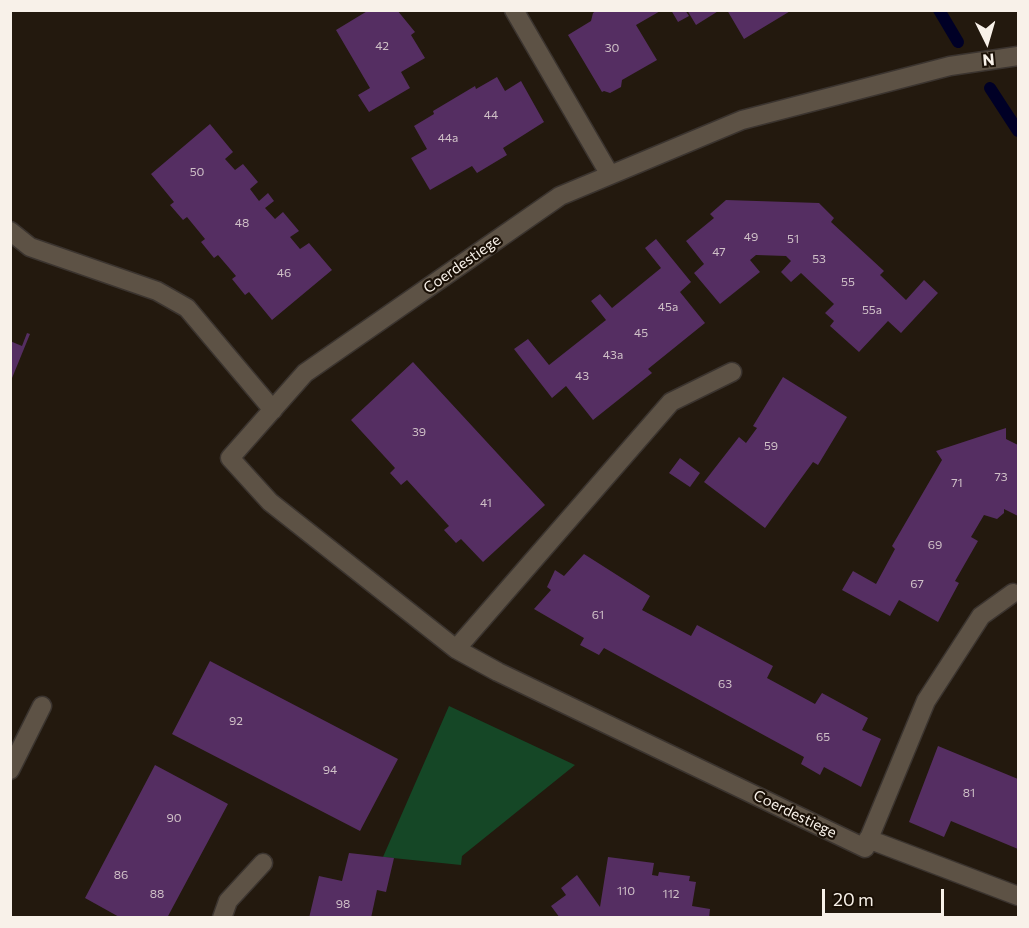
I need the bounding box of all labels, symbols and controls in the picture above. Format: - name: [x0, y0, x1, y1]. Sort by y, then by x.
- north arrow: [957, 12, 1017, 72]
- house number: 42: [375, 39, 389, 53]
- house number: 30: [605, 41, 619, 55]
- text: N: [982, 50, 995, 70]
- house number: 44: [484, 108, 498, 122]
- house number: 44a: [438, 131, 458, 145]
- house number: 50: [190, 165, 204, 179]
- house number: 48: [235, 216, 249, 230]
- house number: 49: [744, 230, 758, 244]
- street label: Coerdestiege: [420, 231, 504, 297]
- house number: 51: [787, 232, 799, 246]
- house number: 47: [712, 245, 726, 259]
- house number: 53: [812, 252, 826, 266]
- house number: 46: [277, 266, 291, 280]
- house number: 55: [841, 275, 855, 289]
- house number: 45a: [658, 300, 678, 314]
- house number: 55a: [862, 303, 882, 317]
- house number: 45: [634, 326, 648, 340]
- house number: 43a: [603, 348, 623, 362]
- house number: 43: [575, 369, 589, 383]
- house number: 39: [412, 425, 426, 439]
- house number: 59: [764, 439, 778, 453]
- house number: 73: [994, 470, 1008, 484]
- house number: 71: [951, 476, 963, 490]
- house number: 41: [480, 496, 492, 510]
- house number: 69: [928, 538, 942, 552]
- house number: 67: [910, 577, 924, 591]
- house number: 61: [592, 608, 604, 622]
- house number: 63: [718, 677, 732, 691]
- house number: 92: [229, 714, 243, 728]
- house number: 65: [816, 730, 830, 744]
- house number: 94: [323, 763, 337, 777]
- street label: Coerdestiege: [751, 786, 839, 842]
- house number: 81: [963, 786, 975, 800]
- house number: 90: [166, 811, 182, 825]
- house number: 86: [114, 868, 128, 882]
- scale bar: [825, 877, 946, 915]
- house number: 110: [617, 884, 635, 898]
- house number: 88: [150, 887, 164, 901]
- house number: 112: [663, 887, 679, 901]
- text: 20 m: [833, 888, 874, 910]
- house number: 98: [336, 897, 350, 911]

